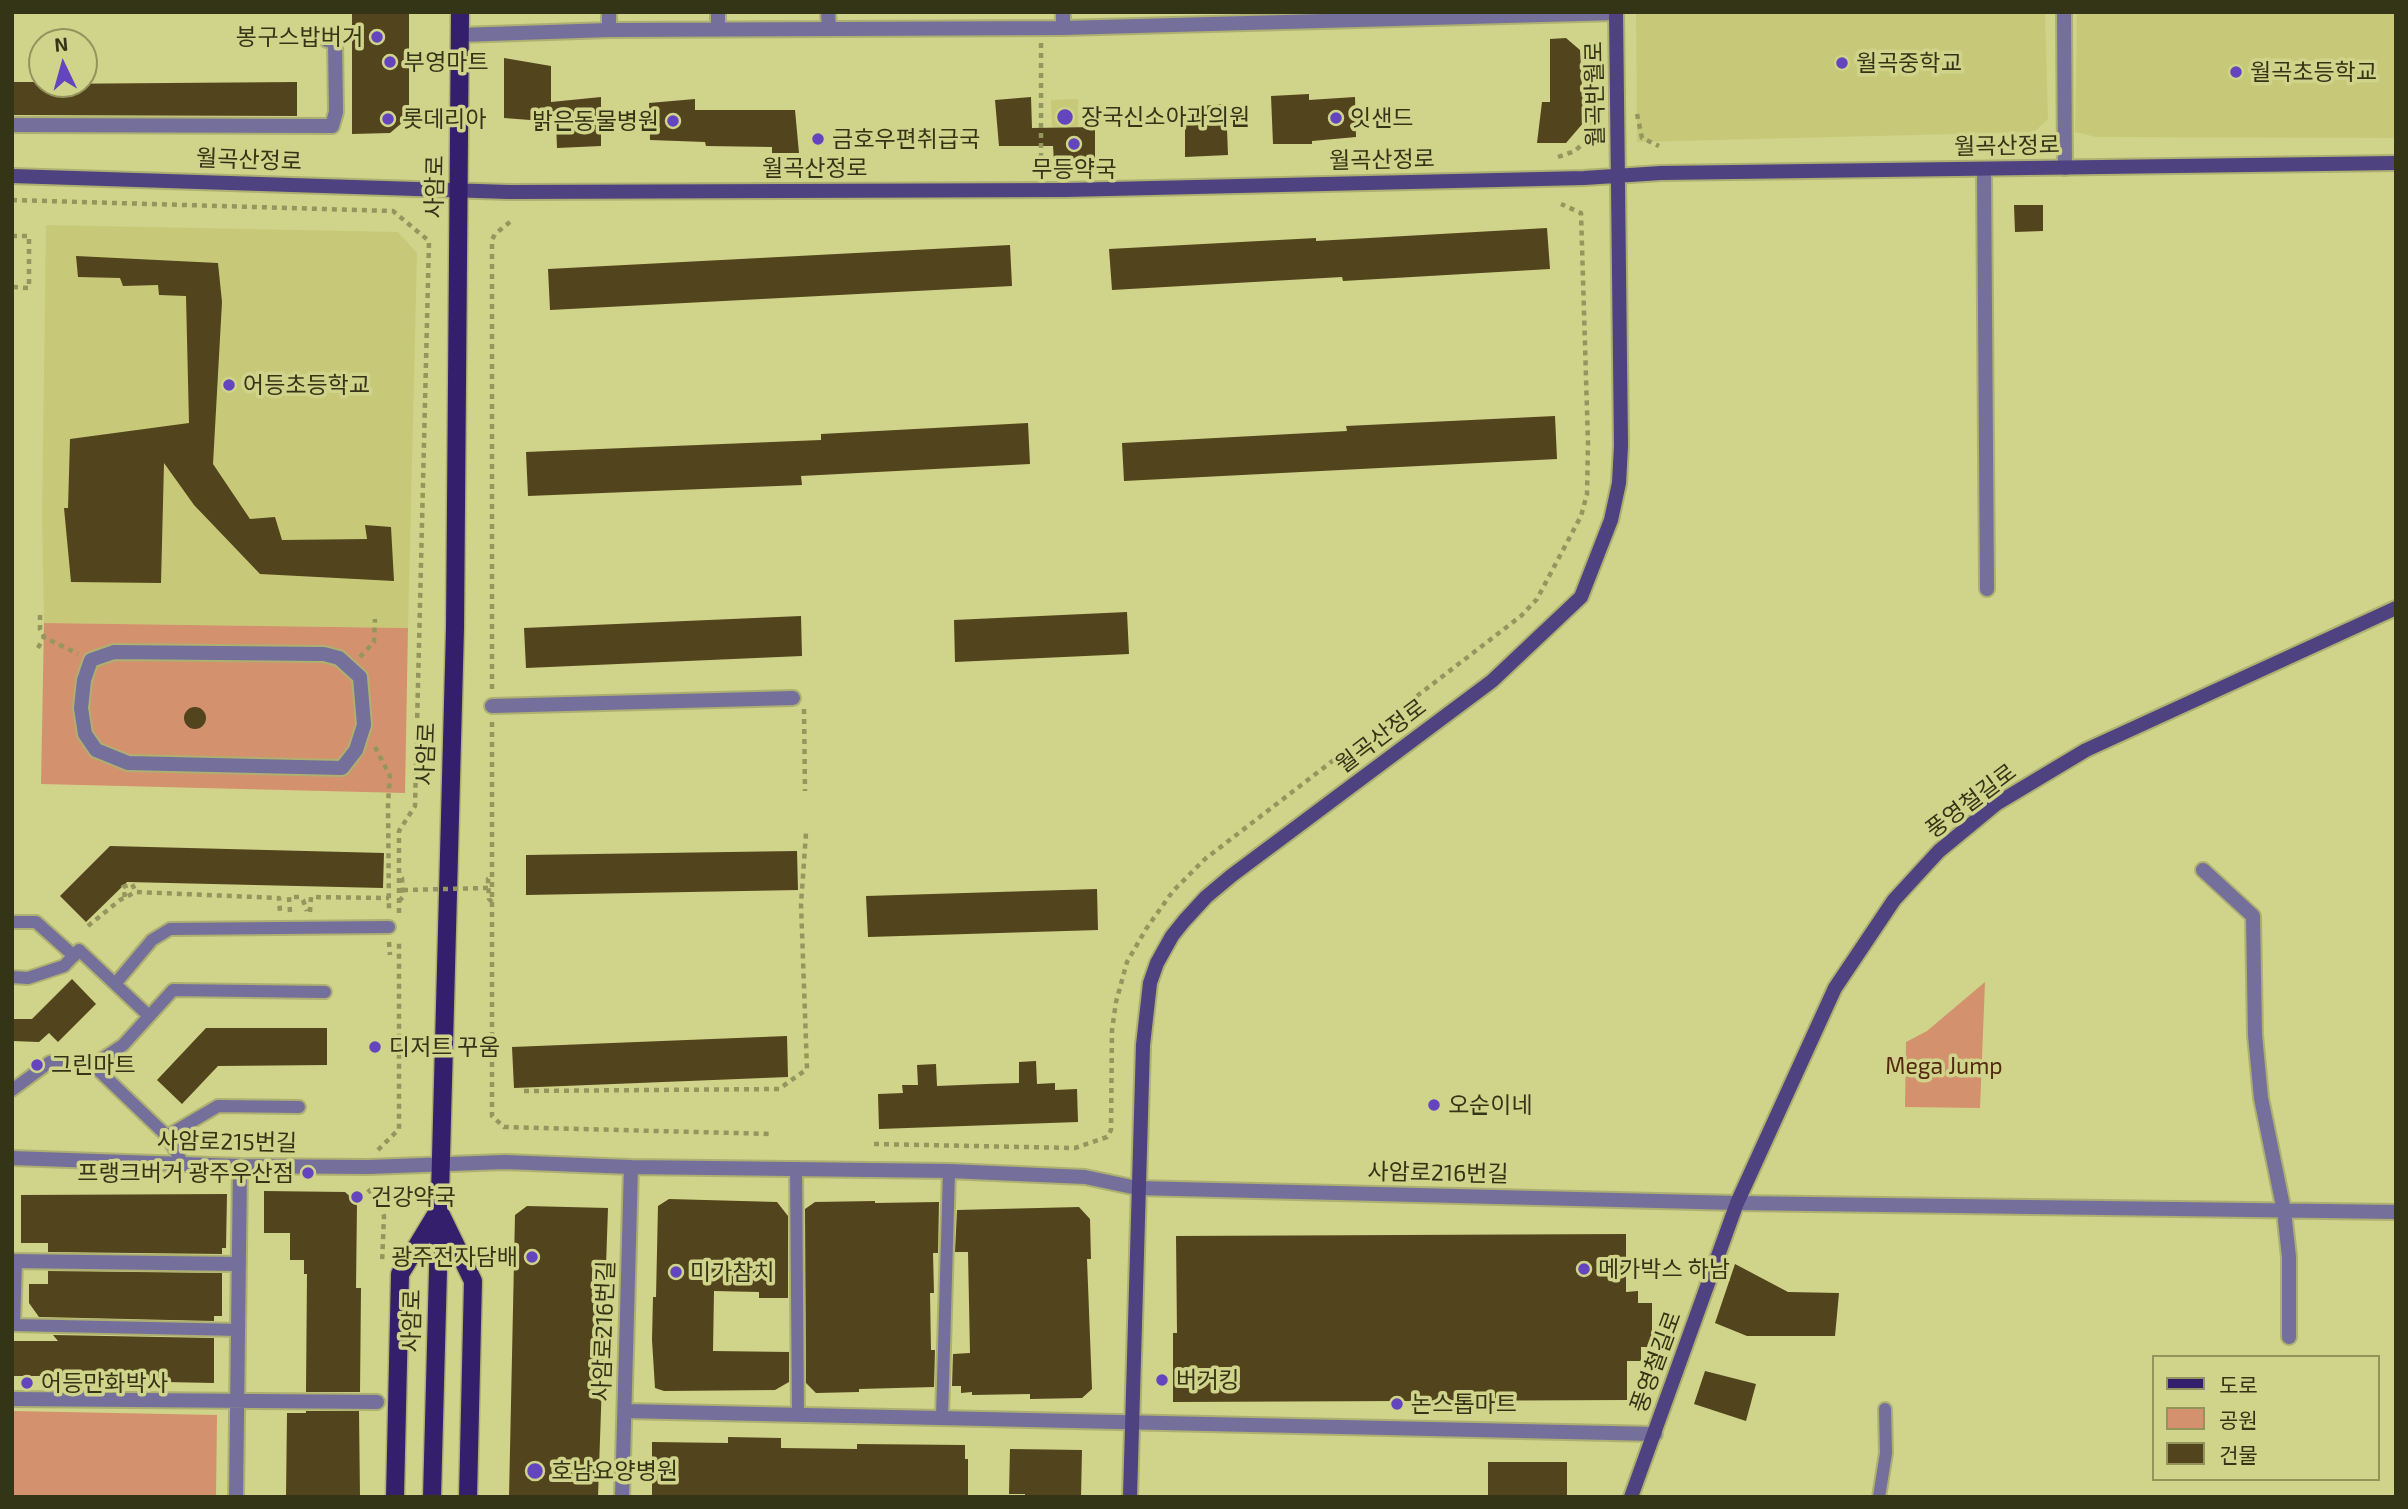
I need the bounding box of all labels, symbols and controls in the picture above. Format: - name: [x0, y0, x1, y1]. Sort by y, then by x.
- place label: 봉구스밥버거: [236, 23, 363, 51]
- north arrow: [28, 28, 98, 98]
- marker: 봉구스밥버거: [369, 29, 385, 45]
- text: N: [53, 32, 69, 56]
- street label: 월곡반월로: [1580, 41, 1610, 147]
- place label: 부영마트: [404, 48, 489, 76]
- place label: 월곡중학교: [1856, 49, 1962, 77]
- marker: 부영마트: [382, 54, 398, 70]
- marker: 월곡중학교: [1834, 55, 1850, 71]
- place label: 월곡초등학교: [2250, 58, 2377, 86]
- marker: 월곡초등학교: [2228, 64, 2244, 80]
- place label: 장국신소아과의원: [1081, 103, 1250, 131]
- place label: 잇샌드: [1350, 104, 1413, 132]
- place label: 롯데리아: [402, 105, 487, 133]
- place label: 밝은동물병원: [532, 107, 659, 135]
- marker: 장국신소아과의원: [1055, 107, 1075, 127]
- marker: 잇샌드: [1328, 110, 1344, 126]
- marker: 롯데리아: [380, 111, 396, 127]
- marker: 밝은동물병원: [665, 113, 681, 129]
- place label: 금호우편취급국: [832, 125, 980, 153]
- marker: 금호우편취급국: [810, 131, 826, 147]
- street label: 월곡산정로: [1954, 131, 2060, 161]
- marker: 무등약국: [1066, 136, 1082, 152]
- street label: 월곡산정로: [196, 144, 302, 176]
- street label: 월곡산정로: [1329, 145, 1435, 175]
- street label: 월곡산정로: [762, 154, 868, 182]
- street label: 사암로: [421, 155, 449, 219]
- place label: 무등약국: [1032, 155, 1116, 183]
- place label: 어등초등학교: [243, 371, 370, 399]
- marker: 어등초등학교: [221, 377, 237, 393]
- street label: 월곡산정로: [1330, 693, 1432, 779]
- street label: 사암로: [411, 722, 441, 786]
- street label: 풍영철길로: [1920, 758, 2022, 844]
- place label: 디저트 꾸움: [389, 1033, 500, 1061]
- marker: 디저트 꾸움: [367, 1039, 383, 1055]
- place label: 그린마트: [51, 1051, 136, 1079]
- park label: Mega Jump: [1885, 1052, 2003, 1080]
- marker: 그린마트: [29, 1057, 45, 1073]
- place label: 오순이네: [1448, 1091, 1533, 1119]
- marker: 오순이네: [1426, 1097, 1442, 1113]
- street label: 사암로215번길: [157, 1127, 297, 1157]
- street label: 사암로216번길: [1367, 1158, 1509, 1188]
- place label: 프랭크버거 광주우산점: [77, 1159, 294, 1187]
- marker: 프랭크버거 광주우산점: [300, 1165, 316, 1181]
- place label: 건강약국: [371, 1183, 456, 1211]
- marker: 건강약국: [349, 1189, 365, 1205]
- place label: 광주전자담배: [391, 1243, 518, 1271]
- marker: 광주전자담배: [524, 1249, 540, 1265]
- place label: 메가박스 하남: [1598, 1255, 1730, 1283]
- place label: 미가참치: [690, 1258, 775, 1286]
- street label: 사암로216번길: [588, 1260, 620, 1402]
- marker: 메가박스 하남: [1576, 1261, 1592, 1277]
- marker: 미가참치: [668, 1264, 684, 1280]
- street label: 사암로: [398, 1289, 426, 1353]
- street label: 풍영철길로: [1625, 1308, 1687, 1416]
- legend: [2152, 1355, 2380, 1481]
- place label: 버거킹: [1176, 1366, 1239, 1394]
- place label: 어등만화박사: [41, 1369, 168, 1397]
- marker: 버거킹: [1154, 1372, 1170, 1388]
- text: 도로: [2219, 1372, 2258, 1397]
- marker: 어등만화박사: [19, 1375, 35, 1391]
- place label: 논스톱마트: [1411, 1390, 1517, 1418]
- marker: 논스톱마트: [1389, 1396, 1405, 1412]
- text: 공원: [2219, 1407, 2258, 1432]
- text: 건물: [2219, 1442, 2258, 1467]
- place label: 호남요양병원: [551, 1457, 678, 1485]
- marker: 호남요양병원: [525, 1461, 545, 1481]

